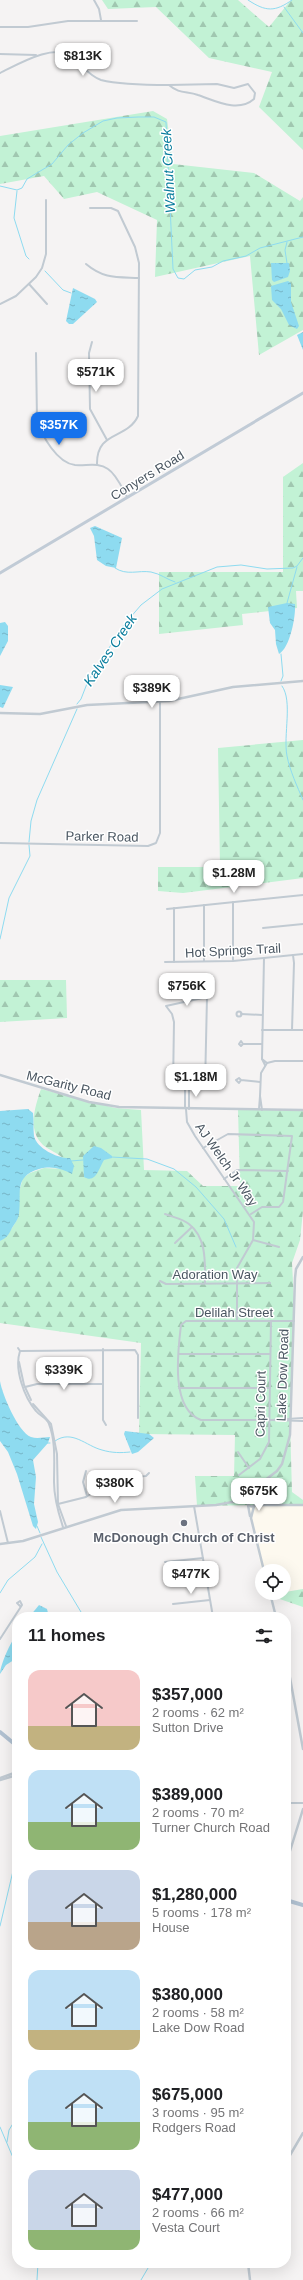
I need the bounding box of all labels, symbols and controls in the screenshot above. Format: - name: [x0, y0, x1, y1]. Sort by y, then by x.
- pin: $813K: [55, 43, 111, 77]
- text: $813K: [64, 48, 102, 63]
- water label: Walnut Creek: [158, 127, 178, 214]
- pin: $571K: [68, 359, 124, 393]
- text: $571K: [77, 364, 115, 379]
- pin: $357K: [31, 412, 87, 446]
- text: $357K: [40, 417, 78, 432]
- street label: Conyers Road: [108, 448, 187, 503]
- water label: Kalves Creek: [80, 610, 140, 689]
- pin: $389K: [124, 675, 180, 709]
- text: $389K: [133, 680, 171, 695]
- street label: Parker Road: [65, 828, 139, 845]
- pin: $1.28M: [201, 860, 267, 894]
- text: $1.28M: [212, 865, 256, 880]
- street label: Hot Springs Trail: [185, 940, 282, 961]
- pin: $756K: [159, 973, 215, 1007]
- text: $756K: [168, 978, 206, 993]
- pin: $1.18M: [163, 1064, 229, 1098]
- street label: McGarity Road: [25, 1068, 113, 1103]
- text: $1.18M: [174, 1069, 218, 1084]
- street label: AJ Welch Jr Way: [192, 1120, 261, 1209]
- street label: Adoration Way: [173, 1267, 258, 1282]
- street label: Delilah Street: [195, 1305, 273, 1320]
- street label: Lake Dow Road: [273, 1329, 292, 1422]
- pin: $339K: [36, 1357, 92, 1391]
- text: $339K: [45, 1362, 83, 1377]
- street label: Capri Court: [252, 1370, 269, 1437]
- pin: $380K: [87, 1470, 143, 1504]
- text: $380K: [96, 1475, 134, 1490]
- pin: $675K: [231, 1478, 287, 1512]
- text: $675K: [240, 1483, 278, 1498]
- marker: McDonough Church of Christ: [179, 1518, 189, 1528]
- place label: McDonough Church of Christ: [93, 1530, 275, 1545]
- pin: $477K: [163, 1561, 219, 1595]
- map controls: [255, 1564, 291, 1600]
- button: locate: [255, 1564, 291, 1600]
- text: $477K: [172, 1566, 210, 1581]
- icon: filters: [253, 1625, 275, 1647]
- text: 11 homes: [28, 1626, 106, 1645]
- text: $357,000: [152, 1685, 223, 1704]
- icon: home: [60, 1686, 108, 1734]
- text: 2 rooms · 62 m²: [152, 1705, 244, 1720]
- text: Sutton Drive: [152, 1720, 224, 1735]
- text: $389,000: [152, 1785, 223, 1804]
- icon: home: [60, 1786, 108, 1834]
- text: 2 rooms · 70 m²: [152, 1805, 244, 1820]
- text: Turner Church Road: [152, 1820, 270, 1835]
- text: $1,280,000: [152, 1885, 237, 1904]
- icon: home: [60, 1886, 108, 1934]
- text: 5 rooms · 178 m²: [152, 1905, 251, 1920]
- text: House: [152, 1920, 190, 1935]
- text: $380,000: [152, 1985, 223, 2004]
- icon: home: [60, 1986, 108, 2034]
- text: 2 rooms · 58 m²: [152, 2005, 244, 2020]
- text: Lake Dow Road: [152, 2020, 245, 2035]
- text: $675,000: [152, 2085, 223, 2104]
- icon: home: [60, 2086, 108, 2134]
- text: 3 rooms · 95 m²: [152, 2105, 244, 2120]
- text: Rodgers Road: [152, 2120, 236, 2135]
- text: $477,000: [152, 2185, 223, 2204]
- icon: home: [60, 2186, 108, 2234]
- text: 2 rooms · 66 m²: [152, 2205, 244, 2220]
- text: Vesta Court: [152, 2220, 220, 2235]

